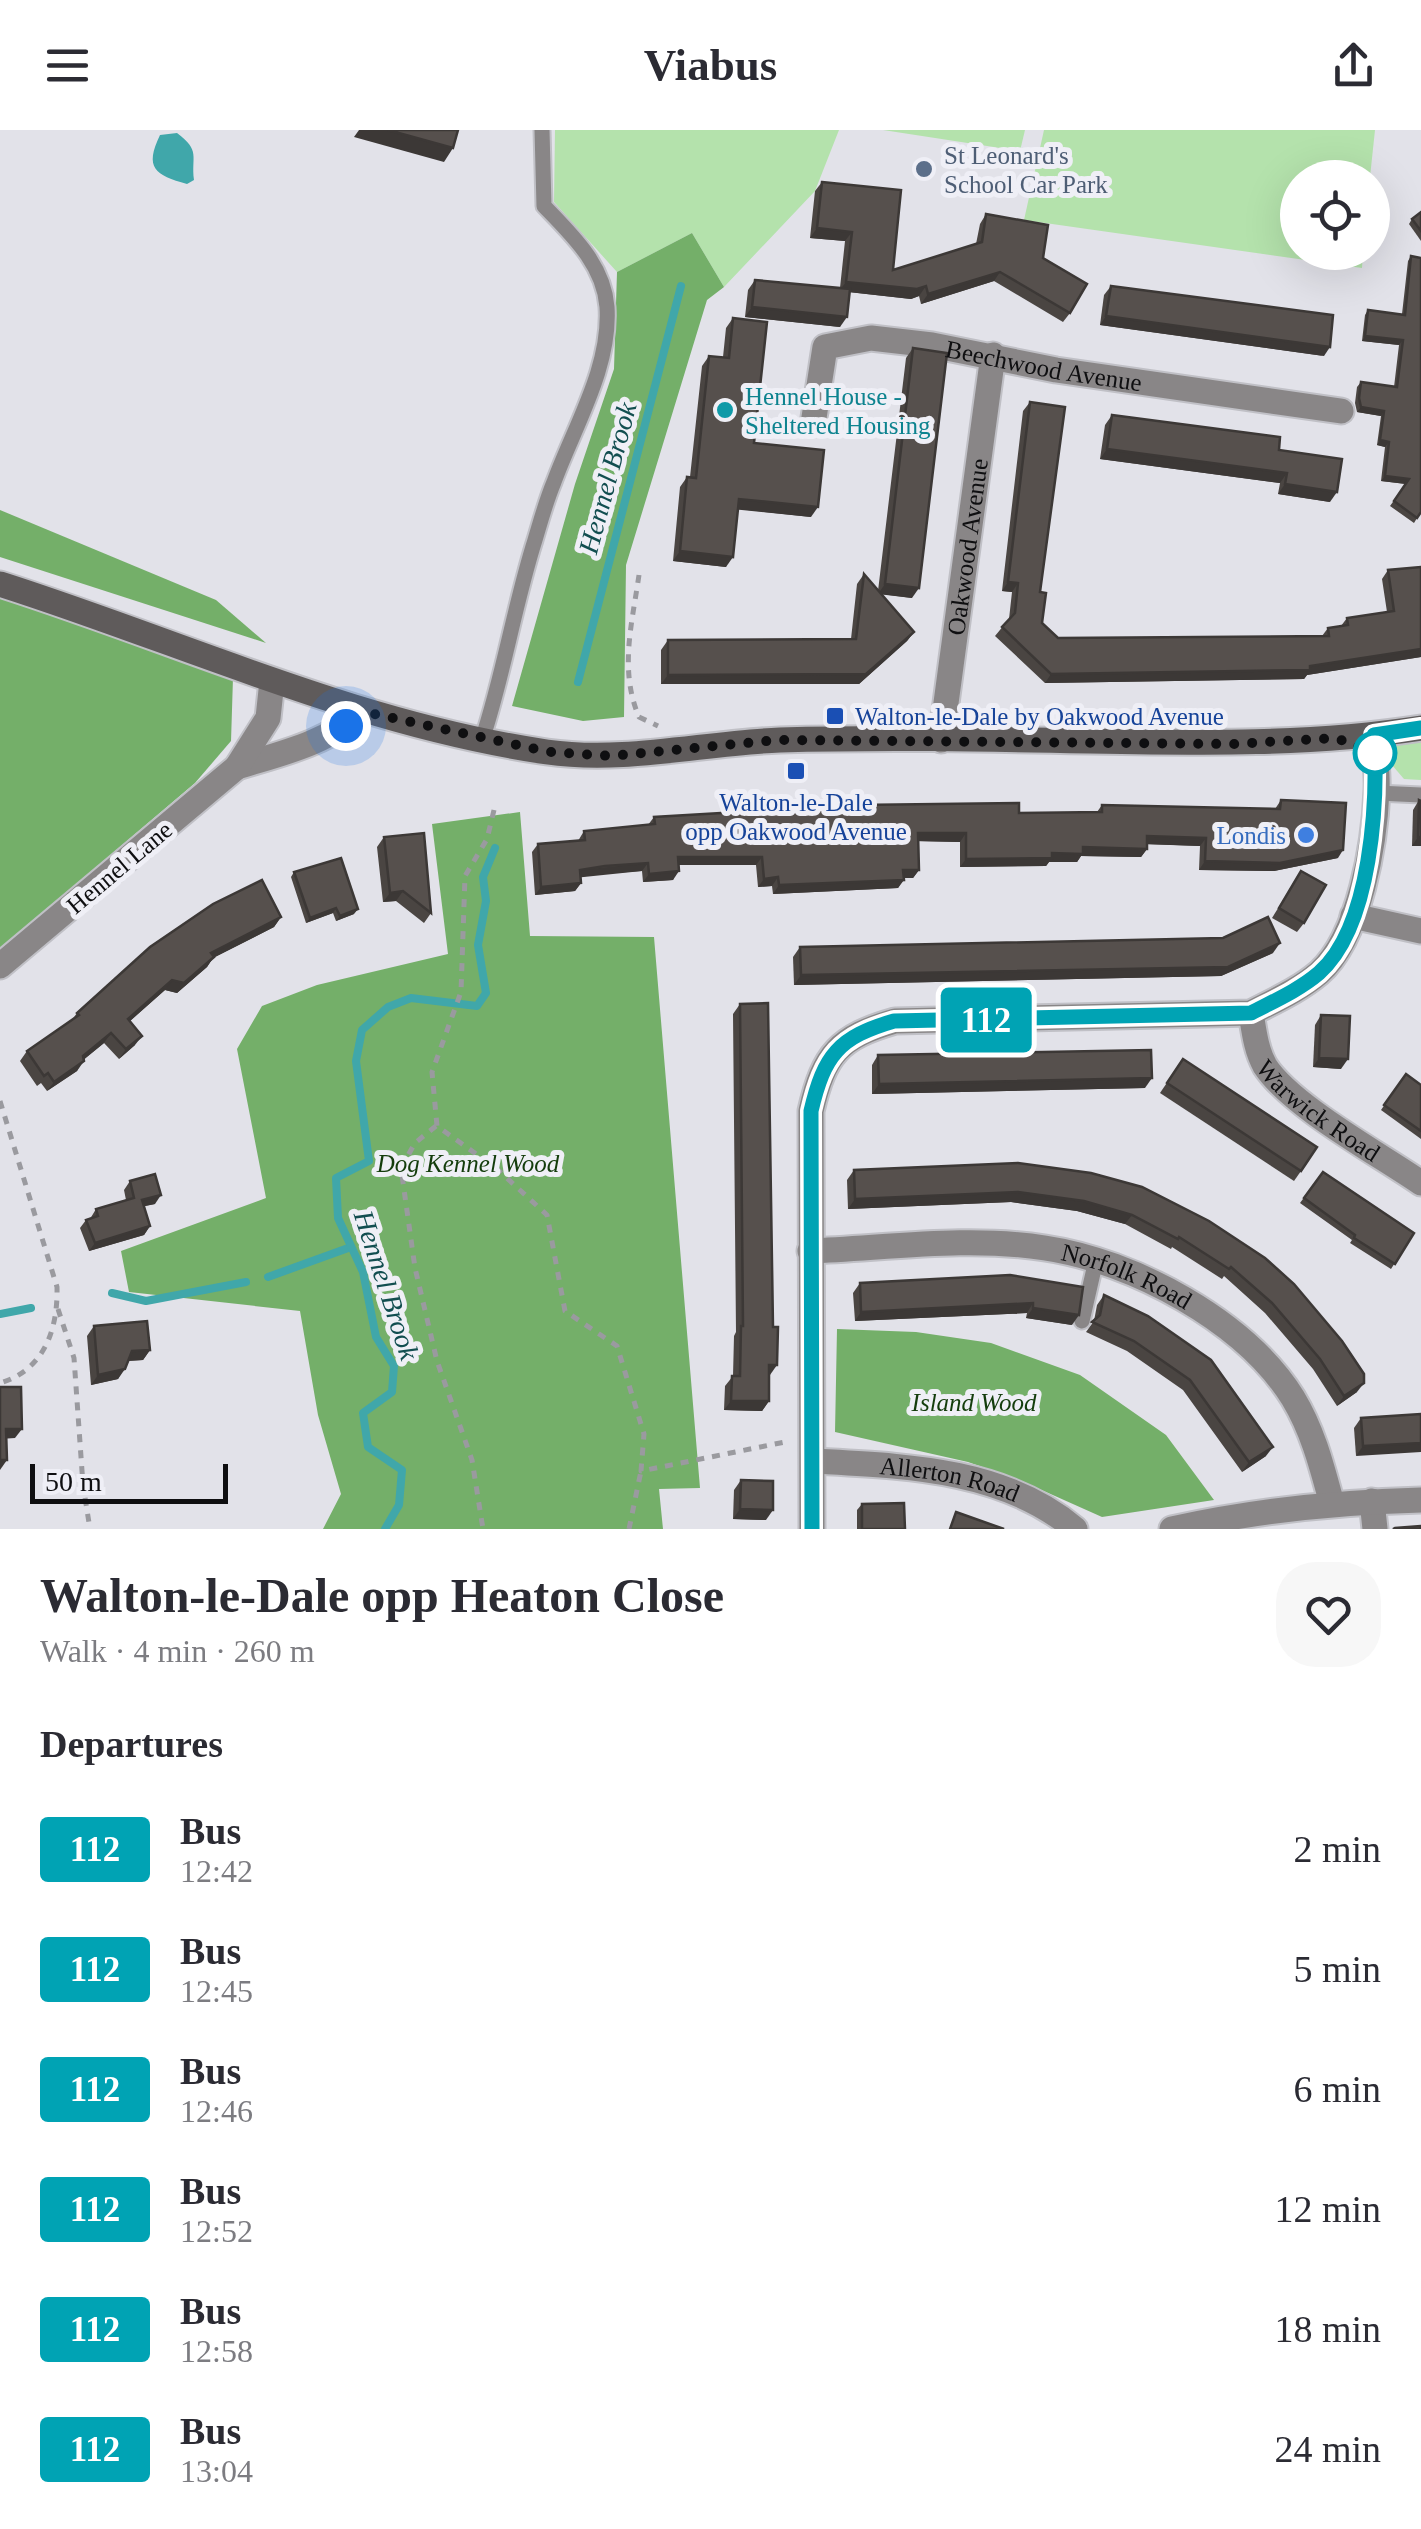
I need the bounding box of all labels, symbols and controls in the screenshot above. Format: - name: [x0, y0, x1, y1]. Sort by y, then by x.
- icon: menu: [40, 38, 95, 93]
- icon: share: [1326, 38, 1381, 93]
- text: Viabus: [644, 40, 777, 90]
- place label: St Leonard's School Car Park: [944, 142, 1108, 198]
- marker: St Leonard's School Car Park: [913, 158, 935, 180]
- map controls: [1280, 160, 1390, 270]
- button: locate: [1280, 160, 1390, 270]
- street label: Beechwood Avenue: [943, 335, 1144, 396]
- place label: Hennel House - Sheltered Housing: [745, 383, 931, 439]
- water label: Hennel Brook: [572, 399, 643, 558]
- marker: Hennel House - Sheltered Housing: [714, 399, 736, 421]
- street label: Oakwood Avenue: [942, 457, 993, 637]
- your location: [321, 701, 371, 751]
- place label: Walton-le-Dale by Oakwood Avenue: [855, 703, 1224, 730]
- marker: Walton-le-Dale by Oakwood Avenue: [824, 705, 846, 727]
- unlabelled marker: [1354, 732, 1396, 774]
- marker: Walton-le-Dale opp Oakwood Avenue: [785, 760, 807, 782]
- place label: Walton-le-Dale opp Oakwood Avenue: [685, 789, 907, 845]
- street label: Hennel Lane: [61, 816, 177, 919]
- place label: Londis: [1217, 822, 1286, 849]
- marker: Londis: [1295, 824, 1317, 846]
- line badge: 112: [928, 988, 1044, 1052]
- text: 112: [961, 1001, 1011, 1040]
- street label: Warwick Road: [1251, 1055, 1385, 1167]
- park label: Dog Kennel Wood: [376, 1150, 560, 1177]
- water label: Hennel Brook: [347, 1206, 425, 1364]
- street label: Norfolk Road: [1059, 1238, 1197, 1315]
- park label: Island Wood: [911, 1389, 1037, 1416]
- street label: Allerton Road: [878, 1452, 1024, 1507]
- scale bar: [30, 1459, 228, 1504]
- text: 50 m: [45, 1466, 102, 1497]
- button: heart: [1276, 1562, 1381, 1667]
- text: Walton-le-Dale opp Heaton Close: [40, 1569, 724, 1622]
- text: Walk · 4 min · 260 m: [40, 1633, 315, 1669]
- text: Departures: [40, 1723, 223, 1765]
- text: Bus: [180, 1810, 241, 1852]
- text: 2 min: [1293, 1828, 1381, 1870]
- text: 112: [70, 1830, 120, 1869]
- text: 12:42: [180, 1853, 253, 1889]
- text: Bus: [180, 1930, 241, 1972]
- text: 5 min: [1293, 1948, 1381, 1990]
- text: 112: [70, 1950, 120, 1989]
- text: 12:45: [180, 1973, 253, 2009]
- text: Bus: [180, 2050, 241, 2092]
- text: 6 min: [1293, 2068, 1381, 2110]
- text: 112: [70, 2070, 120, 2109]
- text: 12:46: [180, 2093, 253, 2129]
- text: Bus: [180, 2170, 241, 2212]
- text: 12 min: [1274, 2188, 1381, 2230]
- text: 112: [70, 2190, 120, 2229]
- text: 12:52: [180, 2213, 253, 2249]
- text: Bus: [180, 2290, 241, 2332]
- text: 18 min: [1274, 2308, 1381, 2350]
- text: 112: [70, 2310, 120, 2349]
- text: 12:58: [180, 2333, 253, 2369]
- text: Bus: [180, 2410, 241, 2452]
- text: 24 min: [1274, 2428, 1381, 2470]
- text: 112: [70, 2430, 120, 2469]
- text: 13:04: [180, 2453, 253, 2489]

